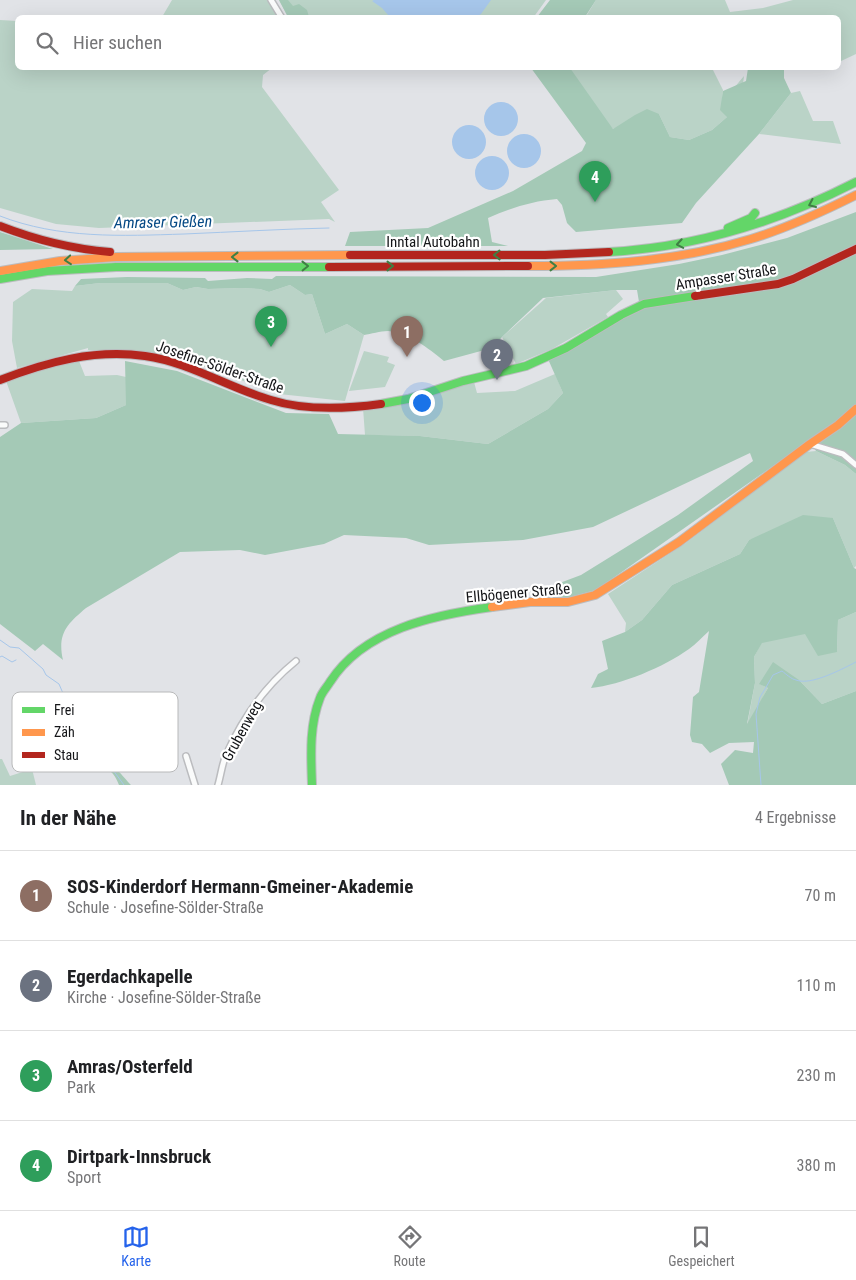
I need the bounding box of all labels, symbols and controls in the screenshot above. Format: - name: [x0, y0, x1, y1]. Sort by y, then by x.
- search box: [15, 15, 841, 70]
- icon: search: [33, 29, 61, 57]
- text: Hier suchen: [73, 31, 162, 54]
- pin: 4: [579, 161, 611, 202]
- one-way arrow: [808, 197, 817, 208]
- water label: Amraser Gießen: [113, 212, 212, 232]
- street label: Inntal Autobahn: [386, 233, 480, 251]
- one-way arrow: [675, 238, 684, 248]
- one-way arrow: [493, 250, 500, 260]
- one-way arrow: [230, 252, 238, 262]
- one-way arrow: [63, 255, 71, 266]
- street label: Ampasser Straße: [674, 260, 778, 294]
- one-way arrow: [302, 261, 310, 271]
- one-way arrow: [387, 261, 395, 271]
- one-way arrow: [550, 261, 557, 271]
- pin: 3: [255, 306, 287, 347]
- pin: 1: [391, 316, 423, 357]
- street label: Josefine-Sölder-Straße: [154, 337, 286, 397]
- pin: 2: [481, 339, 513, 380]
- your location: [409, 390, 435, 416]
- street label: Ellbögener Straße: [465, 579, 571, 607]
- legend: [12, 692, 178, 772]
- street label: Grubenweg: [218, 698, 266, 764]
- text: Frei: [54, 702, 74, 718]
- text: Zäh: [54, 724, 75, 740]
- text: Stau: [54, 747, 79, 763]
- text: In der Nähe: [20, 806, 116, 830]
- text: 4 Ergebnisse: [755, 808, 836, 827]
- text: SOS-Kinderdorf Hermann-Gmeiner-Akademie: [67, 875, 413, 898]
- text: 1: [32, 886, 40, 905]
- text: 70 m: [804, 886, 836, 905]
- text: Schule · Josefine-Sölder-Straße: [67, 898, 264, 917]
- text: Egerdachkapelle: [67, 965, 193, 988]
- text: 2: [32, 976, 40, 995]
- text: 110 m: [797, 976, 836, 995]
- text: Kirche · Josefine-Sölder-Straße: [67, 988, 261, 1007]
- text: Amras/Osterfeld: [67, 1055, 193, 1078]
- text: 3: [32, 1066, 40, 1085]
- text: 230 m: [797, 1066, 836, 1085]
- text: Park: [67, 1078, 96, 1097]
- text: Dirtpark-Innsbruck: [67, 1145, 211, 1168]
- text: 4: [32, 1156, 40, 1175]
- text: 380 m: [797, 1156, 836, 1175]
- text: Sport: [67, 1168, 101, 1187]
- tab: Karte: [121, 1223, 151, 1269]
- tab: Route: [394, 1223, 426, 1269]
- tab: Gespeichert: [668, 1223, 735, 1269]

